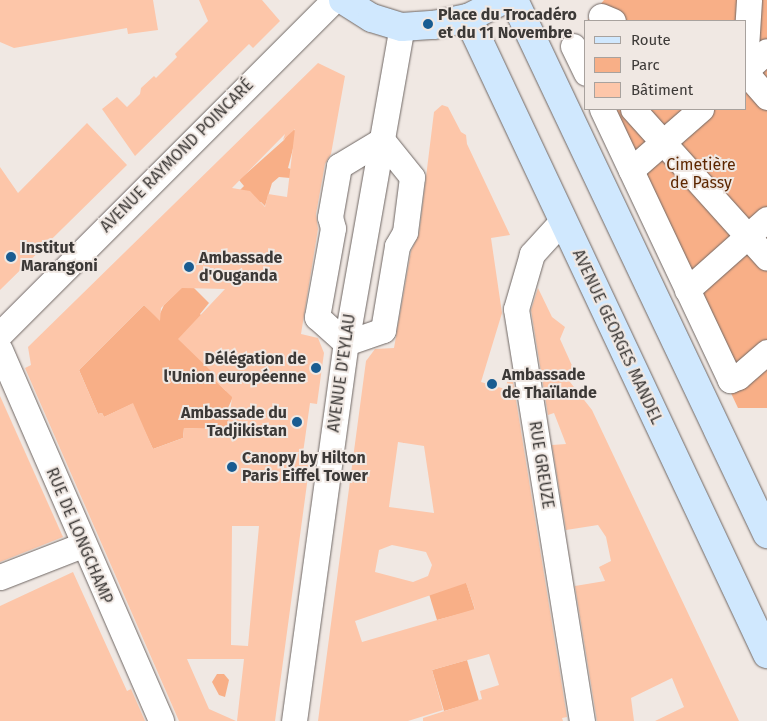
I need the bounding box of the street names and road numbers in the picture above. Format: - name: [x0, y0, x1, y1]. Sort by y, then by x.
- street label: AVENUE RAYMOND POINCARÉ: [96, 75, 258, 237]
- street label: AVENUE GEORGES MANDEL: [568, 247, 666, 427]
- street label: AVENUE D'EYLAU: [324, 313, 360, 433]
- street label: RUE GREUZE: [525, 420, 557, 510]
- street label: RUE DE LONGCHAMP: [42, 465, 116, 607]

